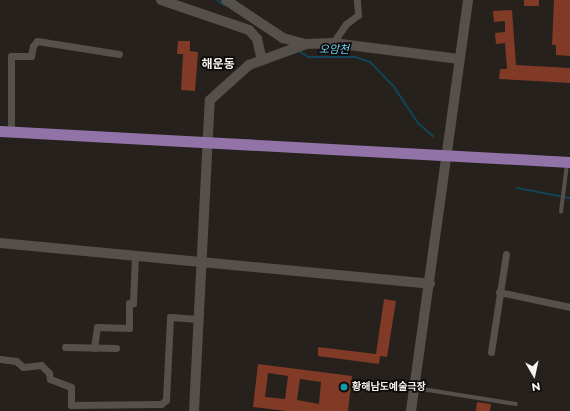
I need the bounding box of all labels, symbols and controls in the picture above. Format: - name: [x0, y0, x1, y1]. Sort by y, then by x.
- water label: 오암천: [319, 42, 349, 56]
- district label: 해운동: [201, 57, 235, 71]
- north arrow: [514, 355, 554, 395]
- text: N: [530, 379, 541, 394]
- place label: 황해남도예술극장: [352, 381, 426, 393]
- marker: 황해남도예술극장: [339, 382, 349, 392]

